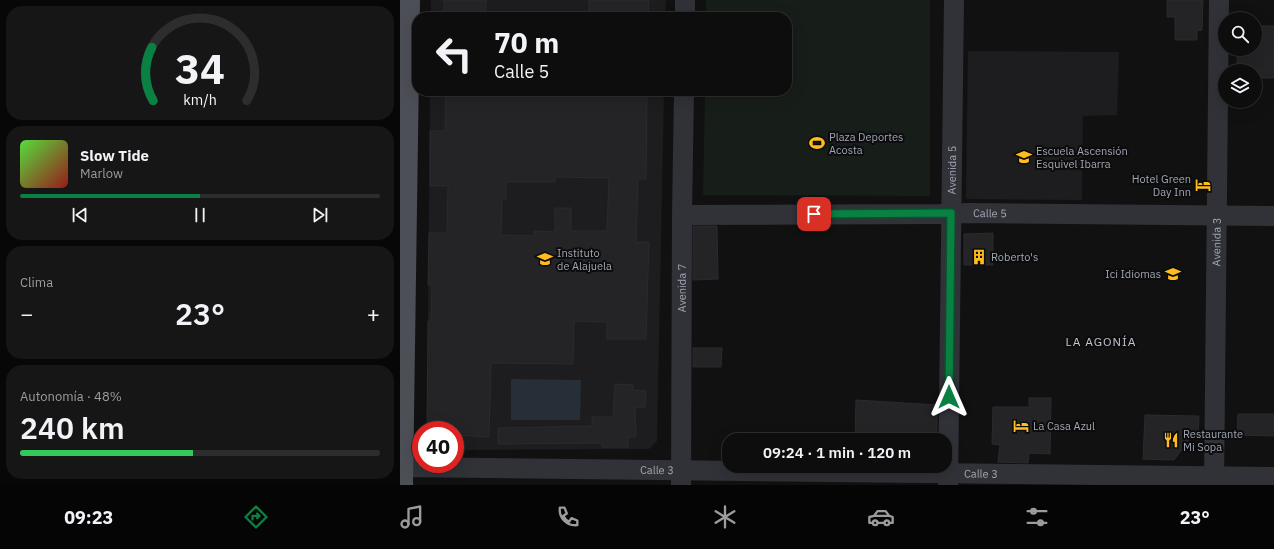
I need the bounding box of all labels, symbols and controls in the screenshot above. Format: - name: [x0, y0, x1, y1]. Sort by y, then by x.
- map controls: [1218, 12, 1262, 108]
- button: search: [1218, 12, 1262, 56]
- text: 70 m: [494, 24, 559, 61]
- icon: left: [428, 28, 480, 80]
- text: 34: [175, 41, 225, 95]
- text: Calle 5: [494, 60, 549, 83]
- button: layers: [1218, 64, 1262, 108]
- text: km/h: [183, 89, 217, 108]
- place label: Plaza Deportes Acosta: [829, 130, 903, 157]
- sports icon: Plaza Deportes Acosta: [808, 134, 826, 152]
- place label: Escuela Ascensión Esquivel Ibarra: [1036, 144, 1128, 171]
- text: Slow Tide: [80, 146, 149, 165]
- street label: Avenida 5: [945, 146, 959, 194]
- school or university icon: Escuela Ascensión Esquivel Ibarra: [1015, 148, 1033, 166]
- text: Marlow: [80, 165, 123, 182]
- place label: Hotel Green Day Inn: [1132, 172, 1191, 199]
- hotel icon: Hotel Green Day Inn: [1194, 176, 1212, 194]
- pin: [797, 197, 831, 231]
- icon: arrive: [803, 203, 825, 225]
- icon: previous: [69, 204, 91, 226]
- icon: pause: [189, 204, 211, 226]
- icon: next: [309, 204, 331, 226]
- street label: Calle 5: [973, 206, 1007, 220]
- street label: Avenida 3: [1209, 218, 1224, 266]
- place label: Instituto de Alajuela: [557, 246, 612, 273]
- building icon: Roberto's: [970, 248, 988, 266]
- school or university icon: Instituto de Alajuela: [536, 250, 554, 268]
- place label: Roberto's: [991, 250, 1038, 264]
- street label: Avenida 7: [675, 264, 689, 312]
- school or university icon: Ici Idiomas: [1164, 265, 1182, 283]
- place label: Ici Idiomas: [1105, 267, 1161, 281]
- text: Clima: [20, 274, 53, 291]
- text: 23°: [175, 294, 225, 333]
- text: −: [20, 299, 33, 328]
- text: +: [367, 299, 380, 328]
- district label: LA AGONÍA: [1065, 334, 1137, 349]
- position arrow: [928, 376, 970, 418]
- text: Autonomía · 48%: [20, 388, 122, 405]
- text: 240 km: [20, 408, 125, 447]
- hotel icon: La Casa Azul: [1012, 417, 1030, 435]
- place label: La Casa Azul: [1033, 419, 1095, 433]
- speed limit sign: 40: [412, 421, 464, 473]
- place label: Restaurante Mi Sopa: [1183, 427, 1243, 454]
- restaurant icon: Restaurante Mi Sopa: [1162, 431, 1180, 449]
- text: 09:24 · 1 min · 120 m: [763, 443, 911, 462]
- street label: Calle 3: [640, 463, 674, 477]
- street label: Calle 3: [964, 466, 998, 481]
- icon: directions: [242, 503, 270, 531]
- icon: music: [398, 503, 426, 531]
- icon: phone: [554, 503, 582, 531]
- icon: climate: [711, 503, 739, 531]
- icon: car: [867, 503, 895, 531]
- icon: filters: [1023, 503, 1051, 531]
- text: 09:23: [64, 506, 113, 529]
- text: 23°: [1180, 506, 1210, 529]

